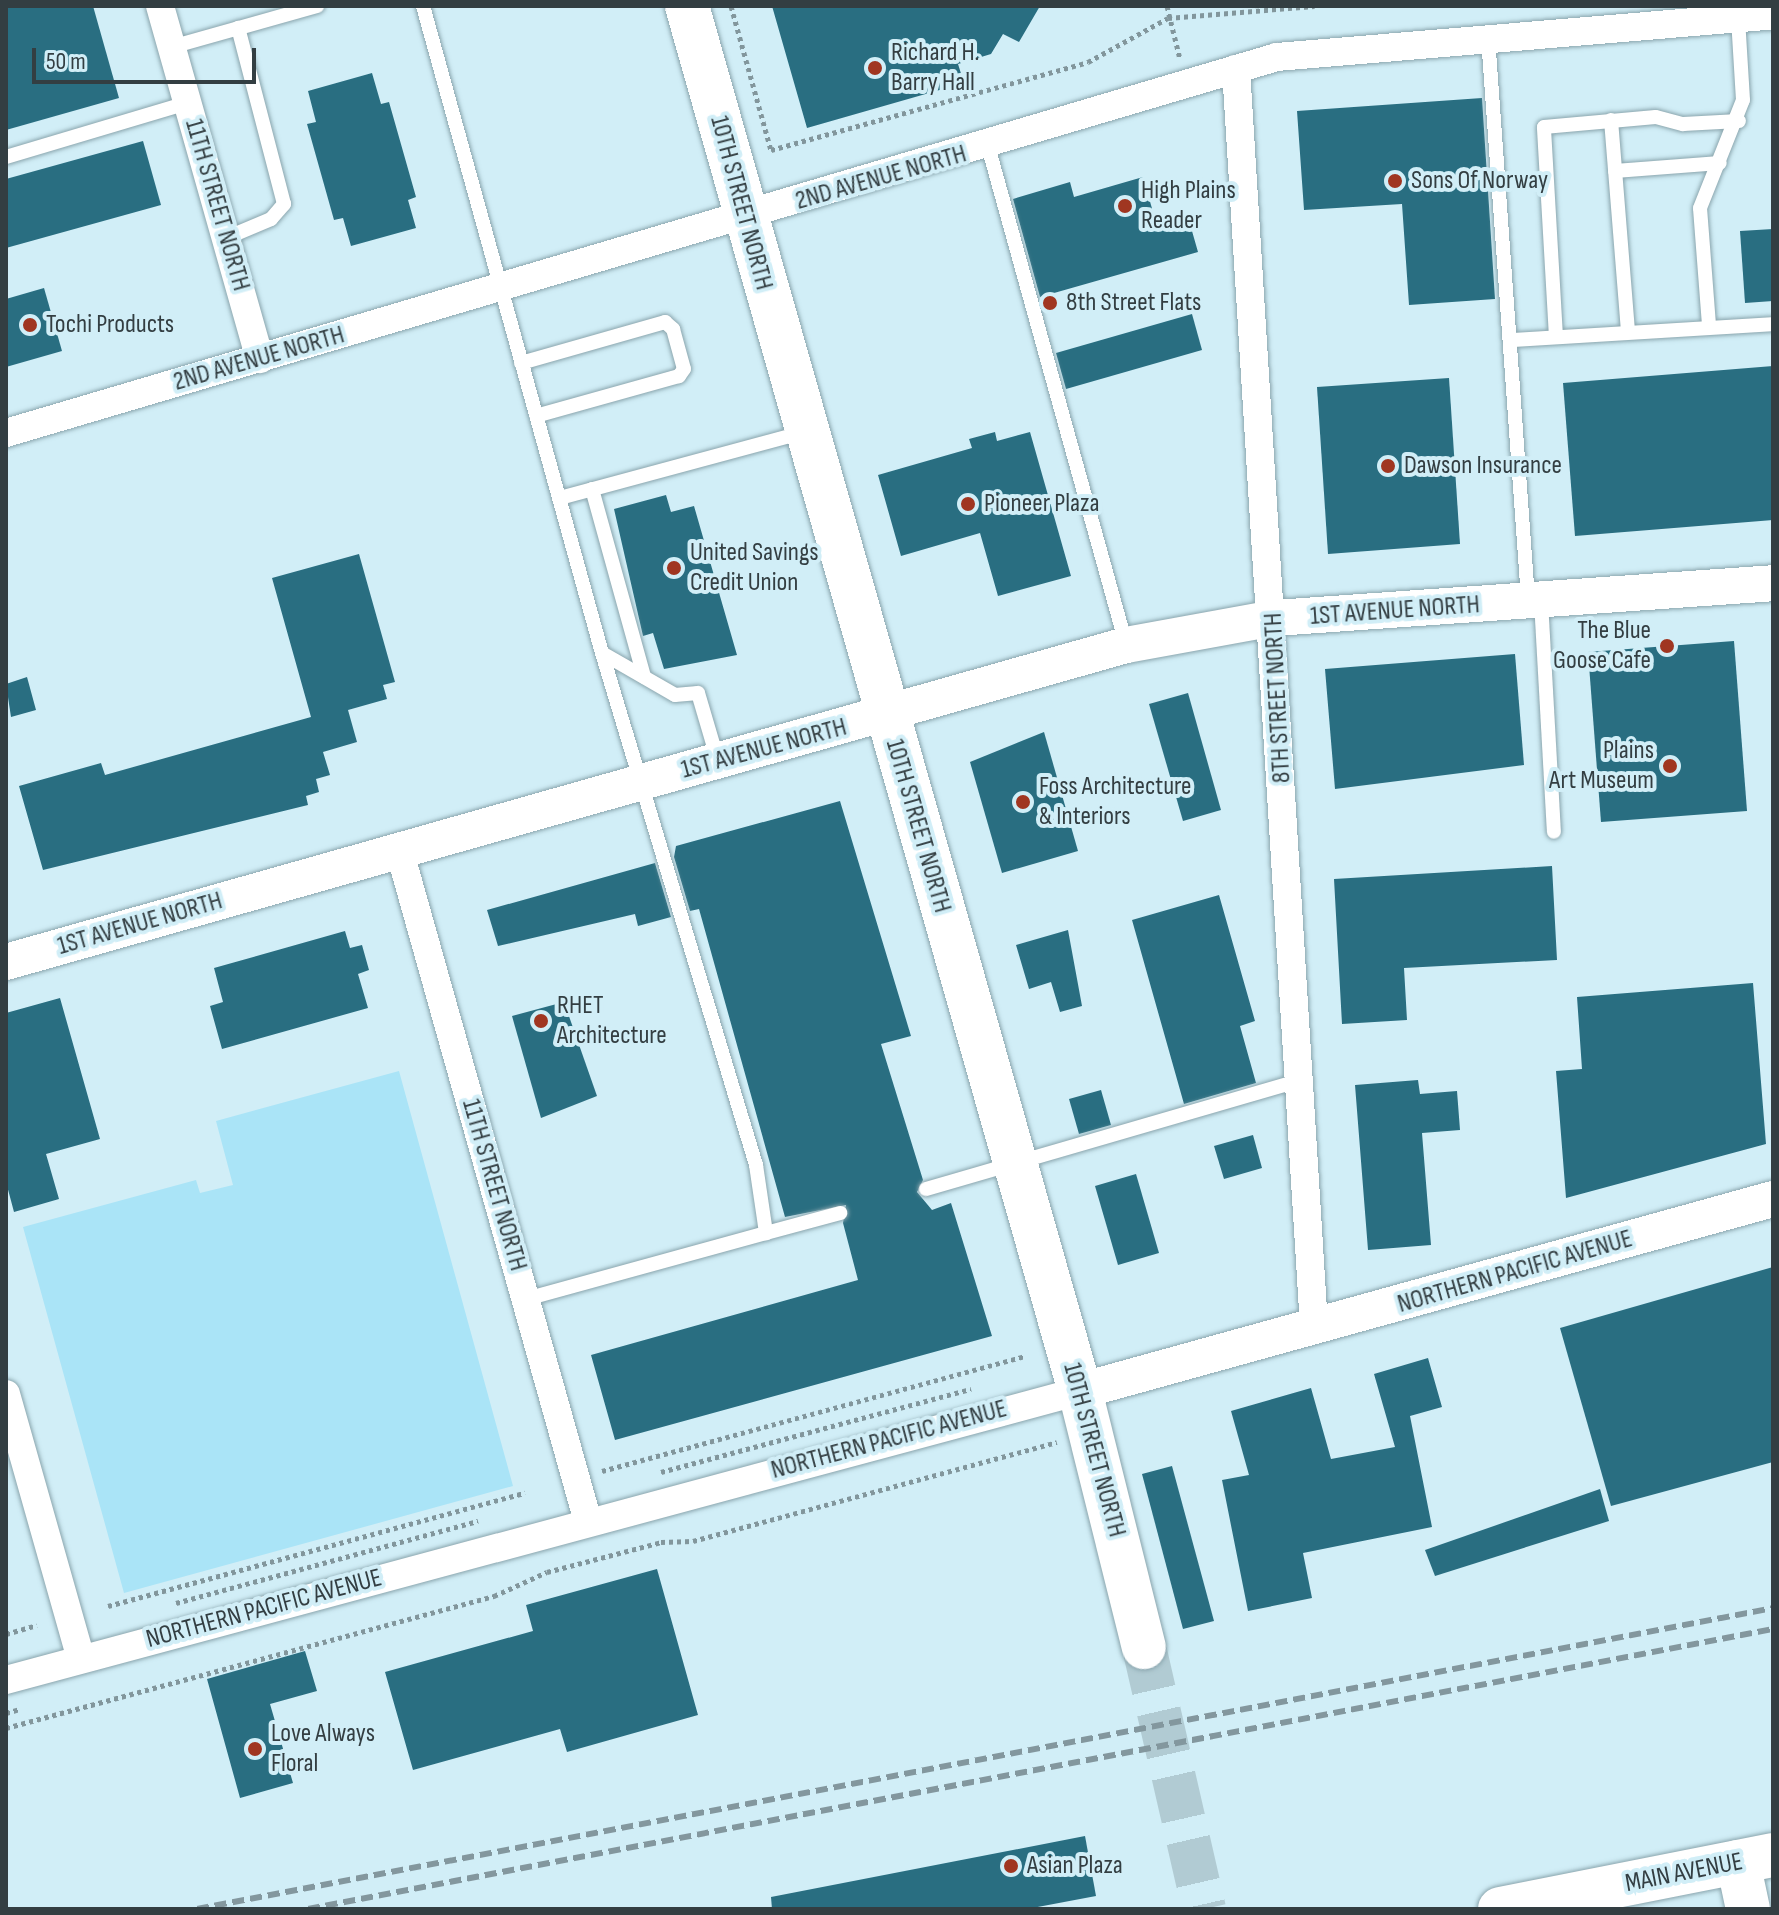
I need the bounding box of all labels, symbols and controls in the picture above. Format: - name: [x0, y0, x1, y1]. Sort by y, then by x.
- scale bar: [36, 32, 260, 82]
- place label: Richard H. Barry Hall: [891, 37, 980, 98]
- text: 50 m: [46, 47, 86, 76]
- marker: Richard H. Barry Hall: [866, 59, 884, 77]
- street label: 10TH STREET NORTH: [703, 113, 779, 293]
- street label: 11TH STREET NORTH: [178, 116, 256, 294]
- street label: 2ND AVENUE NORTH: [792, 139, 970, 217]
- place label: Sons Of Norway: [1411, 165, 1548, 197]
- marker: Sons Of Norway: [1386, 172, 1404, 190]
- place label: High Plains Reader: [1141, 175, 1236, 236]
- marker: High Plains Reader: [1116, 197, 1134, 215]
- place label: 8th Street Flats: [1066, 287, 1201, 319]
- marker: 8th Street Flats: [1041, 294, 1059, 312]
- place label: Tochi Products: [46, 309, 174, 341]
- marker: Tochi Products: [21, 316, 39, 334]
- street label: 2ND AVENUE NORTH: [170, 320, 348, 398]
- place label: Dawson Insurance: [1404, 450, 1562, 482]
- marker: Dawson Insurance: [1379, 457, 1397, 475]
- place label: Pioneer Plaza: [984, 488, 1099, 520]
- marker: Pioneer Plaza: [959, 495, 977, 513]
- place label: United Savings Credit Union: [690, 537, 819, 598]
- marker: United Savings Credit Union: [665, 559, 683, 577]
- street label: 1ST AVENUE NORTH: [1309, 590, 1481, 632]
- street label: 8TH STREET NORTH: [1258, 612, 1298, 784]
- place label: The Blue Goose Cafe: [1553, 615, 1651, 676]
- marker: The Blue Goose Cafe: [1658, 637, 1676, 655]
- street label: 1ST AVENUE NORTH: [678, 712, 850, 786]
- place label: Plains Art Museum: [1549, 735, 1654, 796]
- street label: 10TH STREET NORTH: [878, 736, 958, 916]
- marker: Plains Art Museum: [1661, 757, 1679, 775]
- place label: Foss Architecture & Interiors: [1039, 771, 1192, 832]
- marker: Foss Architecture & Interiors: [1014, 793, 1032, 811]
- street label: 1ST AVENUE NORTH: [54, 886, 226, 962]
- place label: RHET Architecture: [557, 990, 667, 1052]
- marker: RHET Architecture: [532, 1012, 550, 1030]
- street label: 11TH STREET NORTH: [455, 1096, 533, 1274]
- street label: NORTHERN PACIFIC AVENUE: [1394, 1224, 1636, 1320]
- street label: 10TH STREET NORTH: [1056, 1360, 1132, 1540]
- street label: NORTHERN PACIFIC AVENUE: [768, 1394, 1010, 1486]
- street label: NORTHERN PACIFIC AVENUE: [143, 1563, 385, 1655]
- place label: Love Always Floral: [271, 1718, 375, 1780]
- marker: Love Always Floral: [246, 1740, 264, 1758]
- street label: MAIN AVENUE: [1623, 1846, 1745, 1900]
- place label: Asian Plaza: [1027, 1850, 1123, 1882]
- marker: Asian Plaza: [1002, 1857, 1020, 1875]

